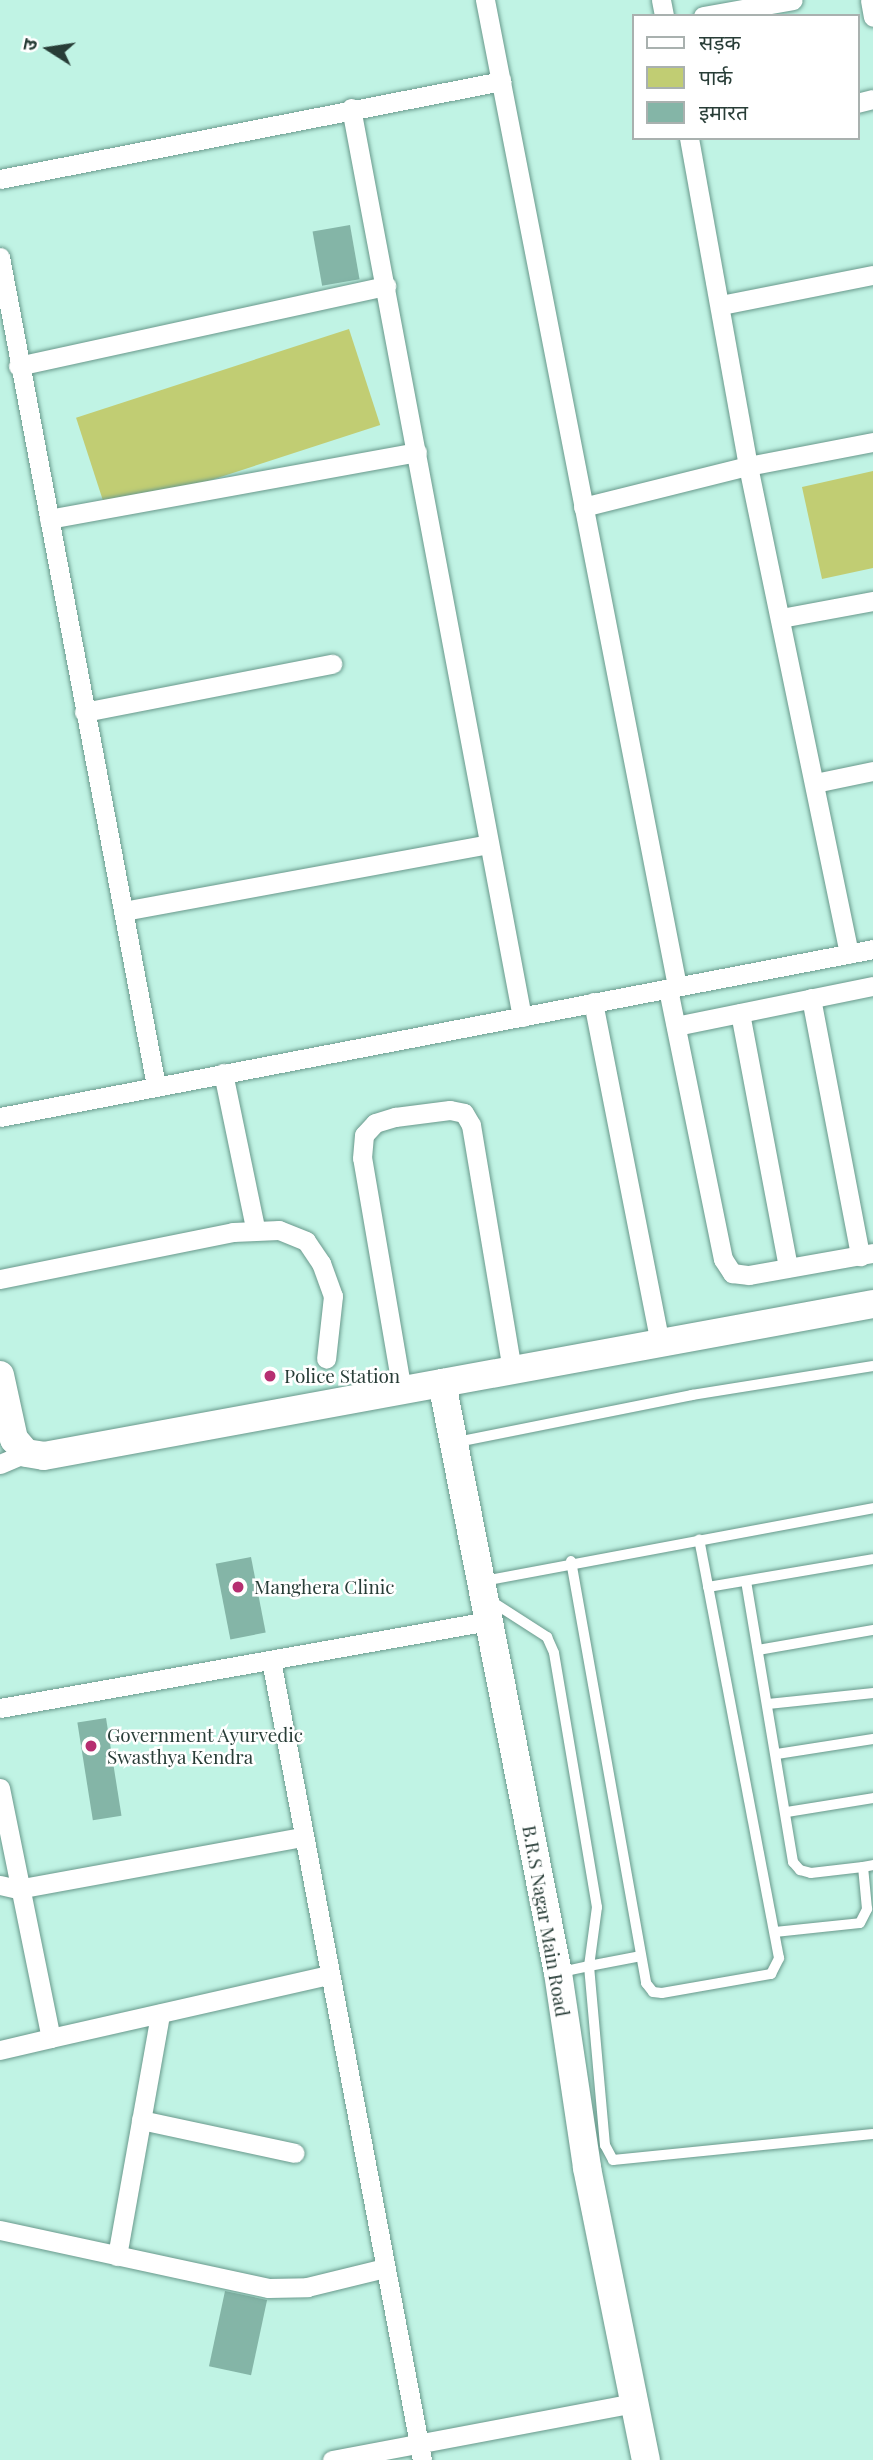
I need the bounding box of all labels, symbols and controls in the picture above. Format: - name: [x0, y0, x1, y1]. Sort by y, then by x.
- north arrow: [14, 14, 84, 84]
- legend: [632, 14, 859, 140]
- text: सड़क: [699, 27, 741, 55]
- text: उ: [15, 36, 42, 53]
- text: पार्क: [699, 62, 733, 90]
- text: इमारत: [699, 97, 748, 125]
- place label: Police Station: [284, 1365, 400, 1387]
- marker: Police Station: [262, 1368, 278, 1384]
- place label: Manghera Clinic: [254, 1576, 395, 1598]
- marker: Manghera Clinic: [228, 1577, 248, 1597]
- place label: Government Ayurvedic Swasthya Kendra: [107, 1724, 304, 1768]
- marker: Government Ayurvedic Swasthya Kendra: [81, 1736, 101, 1756]
- street label: B.R.S Nagar Main Road: [518, 1823, 574, 2019]

